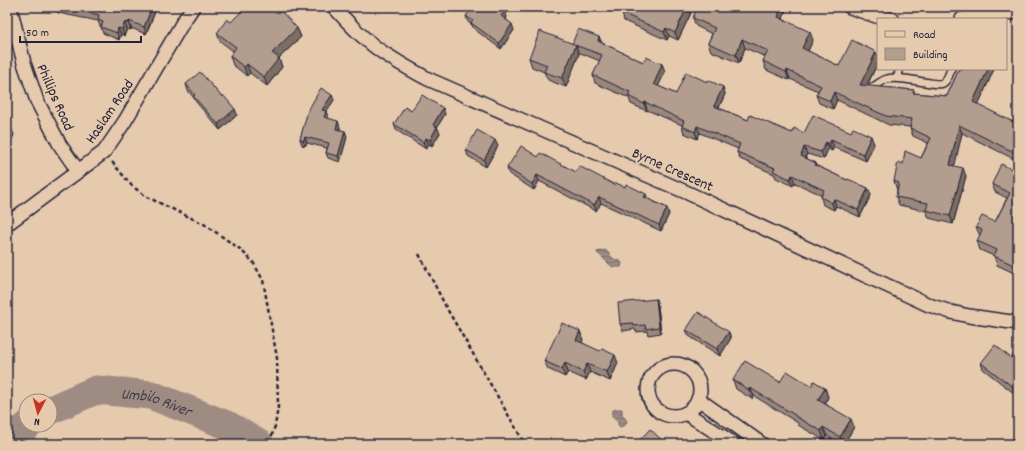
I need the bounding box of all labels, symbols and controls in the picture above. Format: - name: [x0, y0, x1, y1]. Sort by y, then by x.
- scale bar: [20, 18, 141, 44]
- legend: [877, 18, 1007, 70]
- text: 50 m: [26, 25, 49, 42]
- text: Road: [913, 27, 935, 44]
- text: Building: [913, 47, 948, 64]
- street label: Phillips Road: [30, 61, 79, 135]
- street label: Haslam Road: [81, 76, 140, 149]
- street label: Byrne Crescent: [628, 143, 717, 199]
- water label: Umbilo River: [120, 383, 197, 425]
- north arrow: [18, 393, 58, 433]
- text: N: [33, 413, 41, 429]

